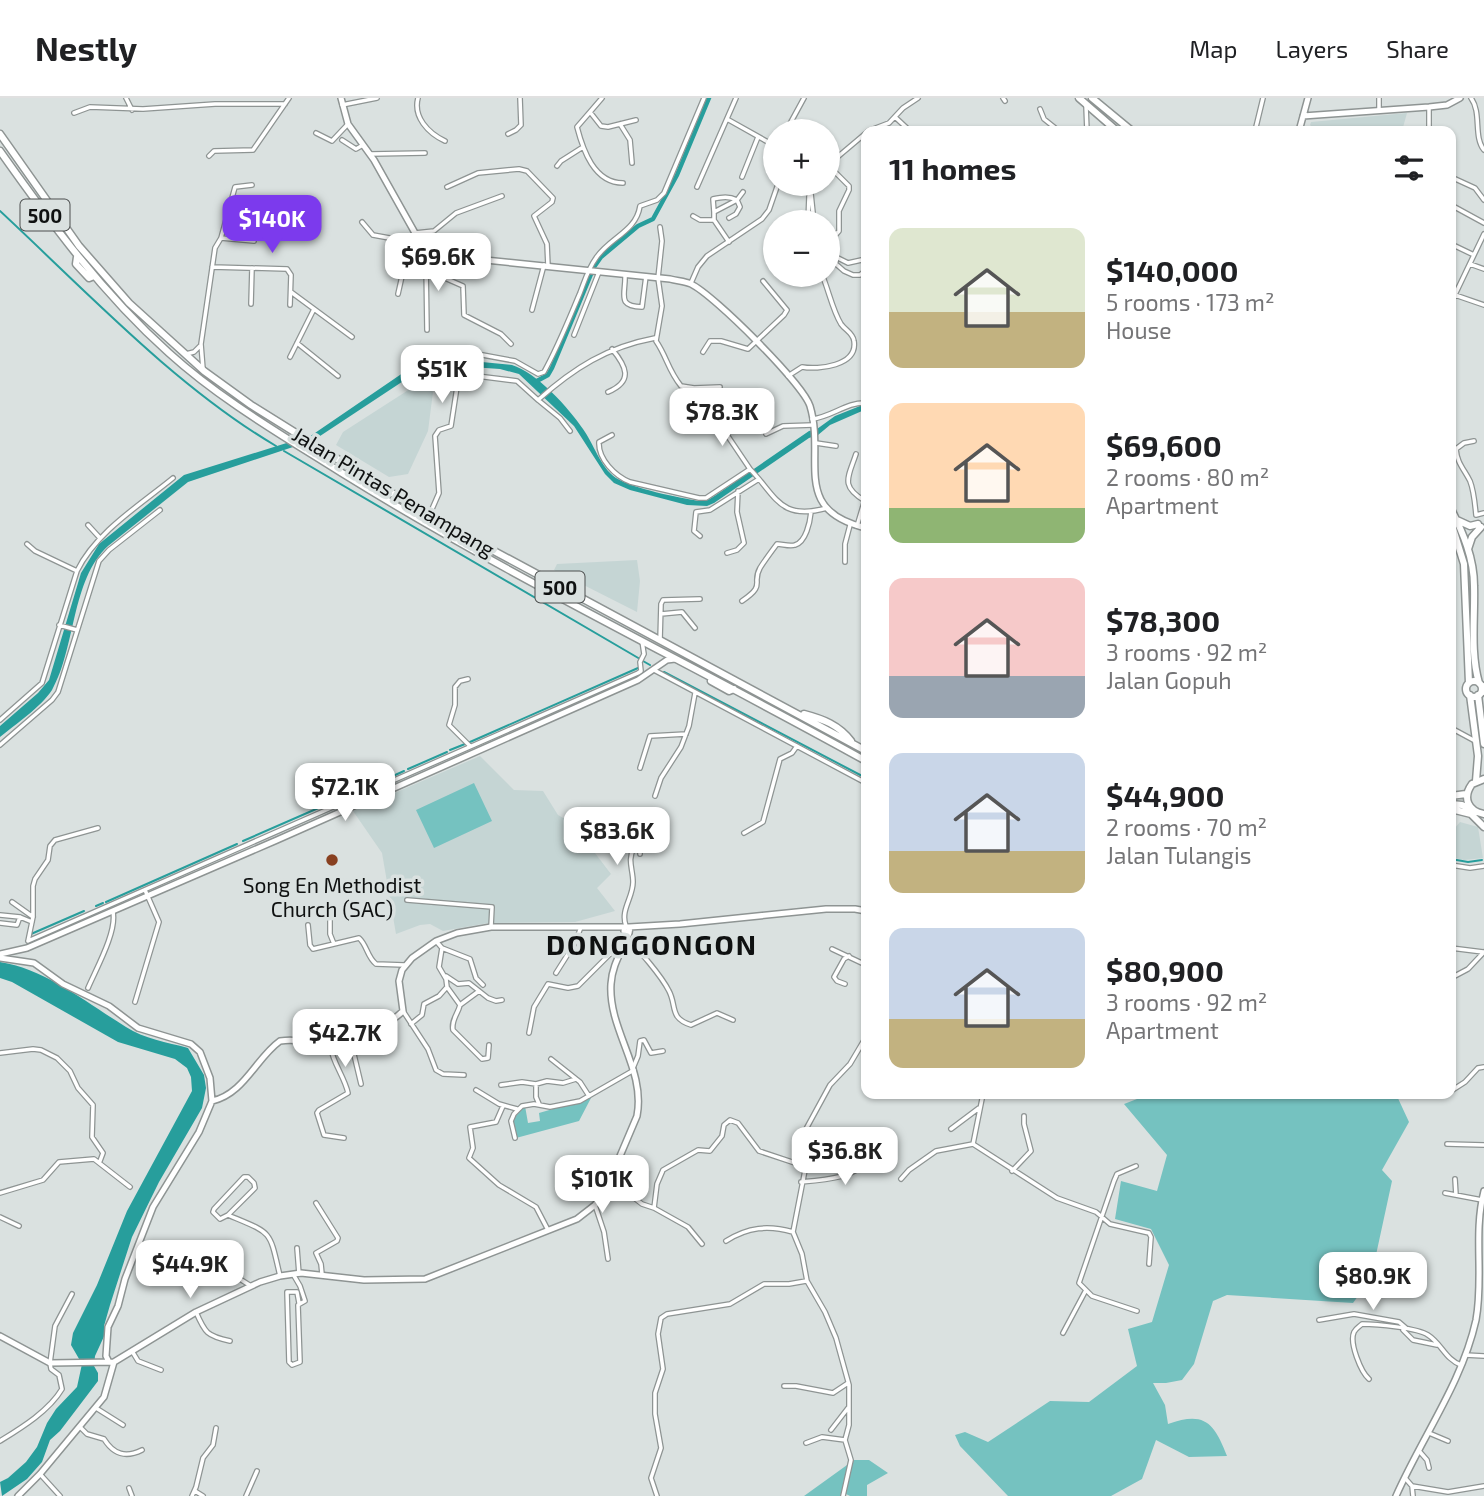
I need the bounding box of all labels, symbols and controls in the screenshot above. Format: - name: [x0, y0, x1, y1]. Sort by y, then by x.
- text: Nestly: [35, 28, 137, 68]
- text: Map: [1189, 34, 1237, 63]
- text: Layers: [1275, 34, 1348, 63]
- text: Share: [1386, 34, 1449, 63]
- map controls: [763, 119, 840, 287]
- button: +: [763, 119, 840, 196]
- icon: filters: [1390, 149, 1428, 187]
- text: 11 homes: [889, 150, 1016, 186]
- pin: $140K: [223, 195, 321, 255]
- road number: 500: [20, 200, 70, 230]
- text: $140K: [238, 204, 306, 232]
- button: −: [763, 210, 840, 287]
- pin: $69.6K: [381, 234, 495, 293]
- text: $69.6K: [401, 242, 475, 270]
- text: $140,000: [1106, 252, 1238, 288]
- icon: home: [945, 256, 1029, 340]
- text: 5 rooms · 173 m²: [1106, 288, 1275, 316]
- text: House: [1106, 316, 1172, 344]
- pin: $51K: [401, 345, 483, 405]
- text: $51K: [417, 354, 467, 382]
- pin: $78.3K: [665, 388, 779, 448]
- text: $78.3K: [685, 397, 759, 425]
- street label: Jalan Pintas Penampang: [288, 421, 500, 561]
- text: $69,600: [1106, 427, 1222, 463]
- icon: home: [945, 431, 1029, 515]
- text: 2 rooms · 80 m²: [1106, 463, 1269, 491]
- text: Apartment: [1106, 491, 1219, 519]
- road number: 500: [536, 572, 584, 602]
- text: $78,300: [1106, 602, 1220, 638]
- icon: home: [945, 606, 1029, 690]
- text: 3 rooms · 92 m²: [1106, 638, 1267, 666]
- text: Jalan Gopuh: [1106, 666, 1232, 694]
- pin: $72.1K: [288, 764, 402, 823]
- text: $72.1K: [311, 772, 379, 800]
- text: $44,900: [1106, 777, 1224, 813]
- icon: home: [945, 781, 1029, 865]
- pin: $83.6K: [560, 808, 674, 867]
- text: 2 rooms · 70 m²: [1106, 813, 1267, 841]
- text: $83.6K: [580, 816, 654, 844]
- text: Jalan Tulangis: [1106, 841, 1251, 869]
- marker: Song En Methodist Church (SAC): [324, 852, 340, 868]
- place label: Song En Methodist Church (SAC): [243, 872, 421, 921]
- district label: DONGGONGON: [546, 927, 758, 961]
- text: $80,900: [1106, 952, 1224, 988]
- icon: home: [945, 956, 1029, 1040]
- text: 3 rooms · 92 m²: [1106, 988, 1267, 1016]
- pin: $42.7K: [288, 1010, 402, 1069]
- text: Apartment: [1106, 1016, 1219, 1044]
- text: $42.7K: [309, 1018, 381, 1046]
- pin: $36.8K: [788, 1128, 902, 1187]
- text: $36.8K: [808, 1136, 882, 1164]
- pin: $101K: [553, 1156, 651, 1215]
- text: $101K: [571, 1164, 633, 1192]
- pin: $44.9K: [133, 1240, 247, 1300]
- text: $44.9K: [152, 1249, 228, 1277]
- pin: $80.9K: [1316, 1252, 1430, 1312]
- text: $80.9K: [1335, 1261, 1411, 1289]

